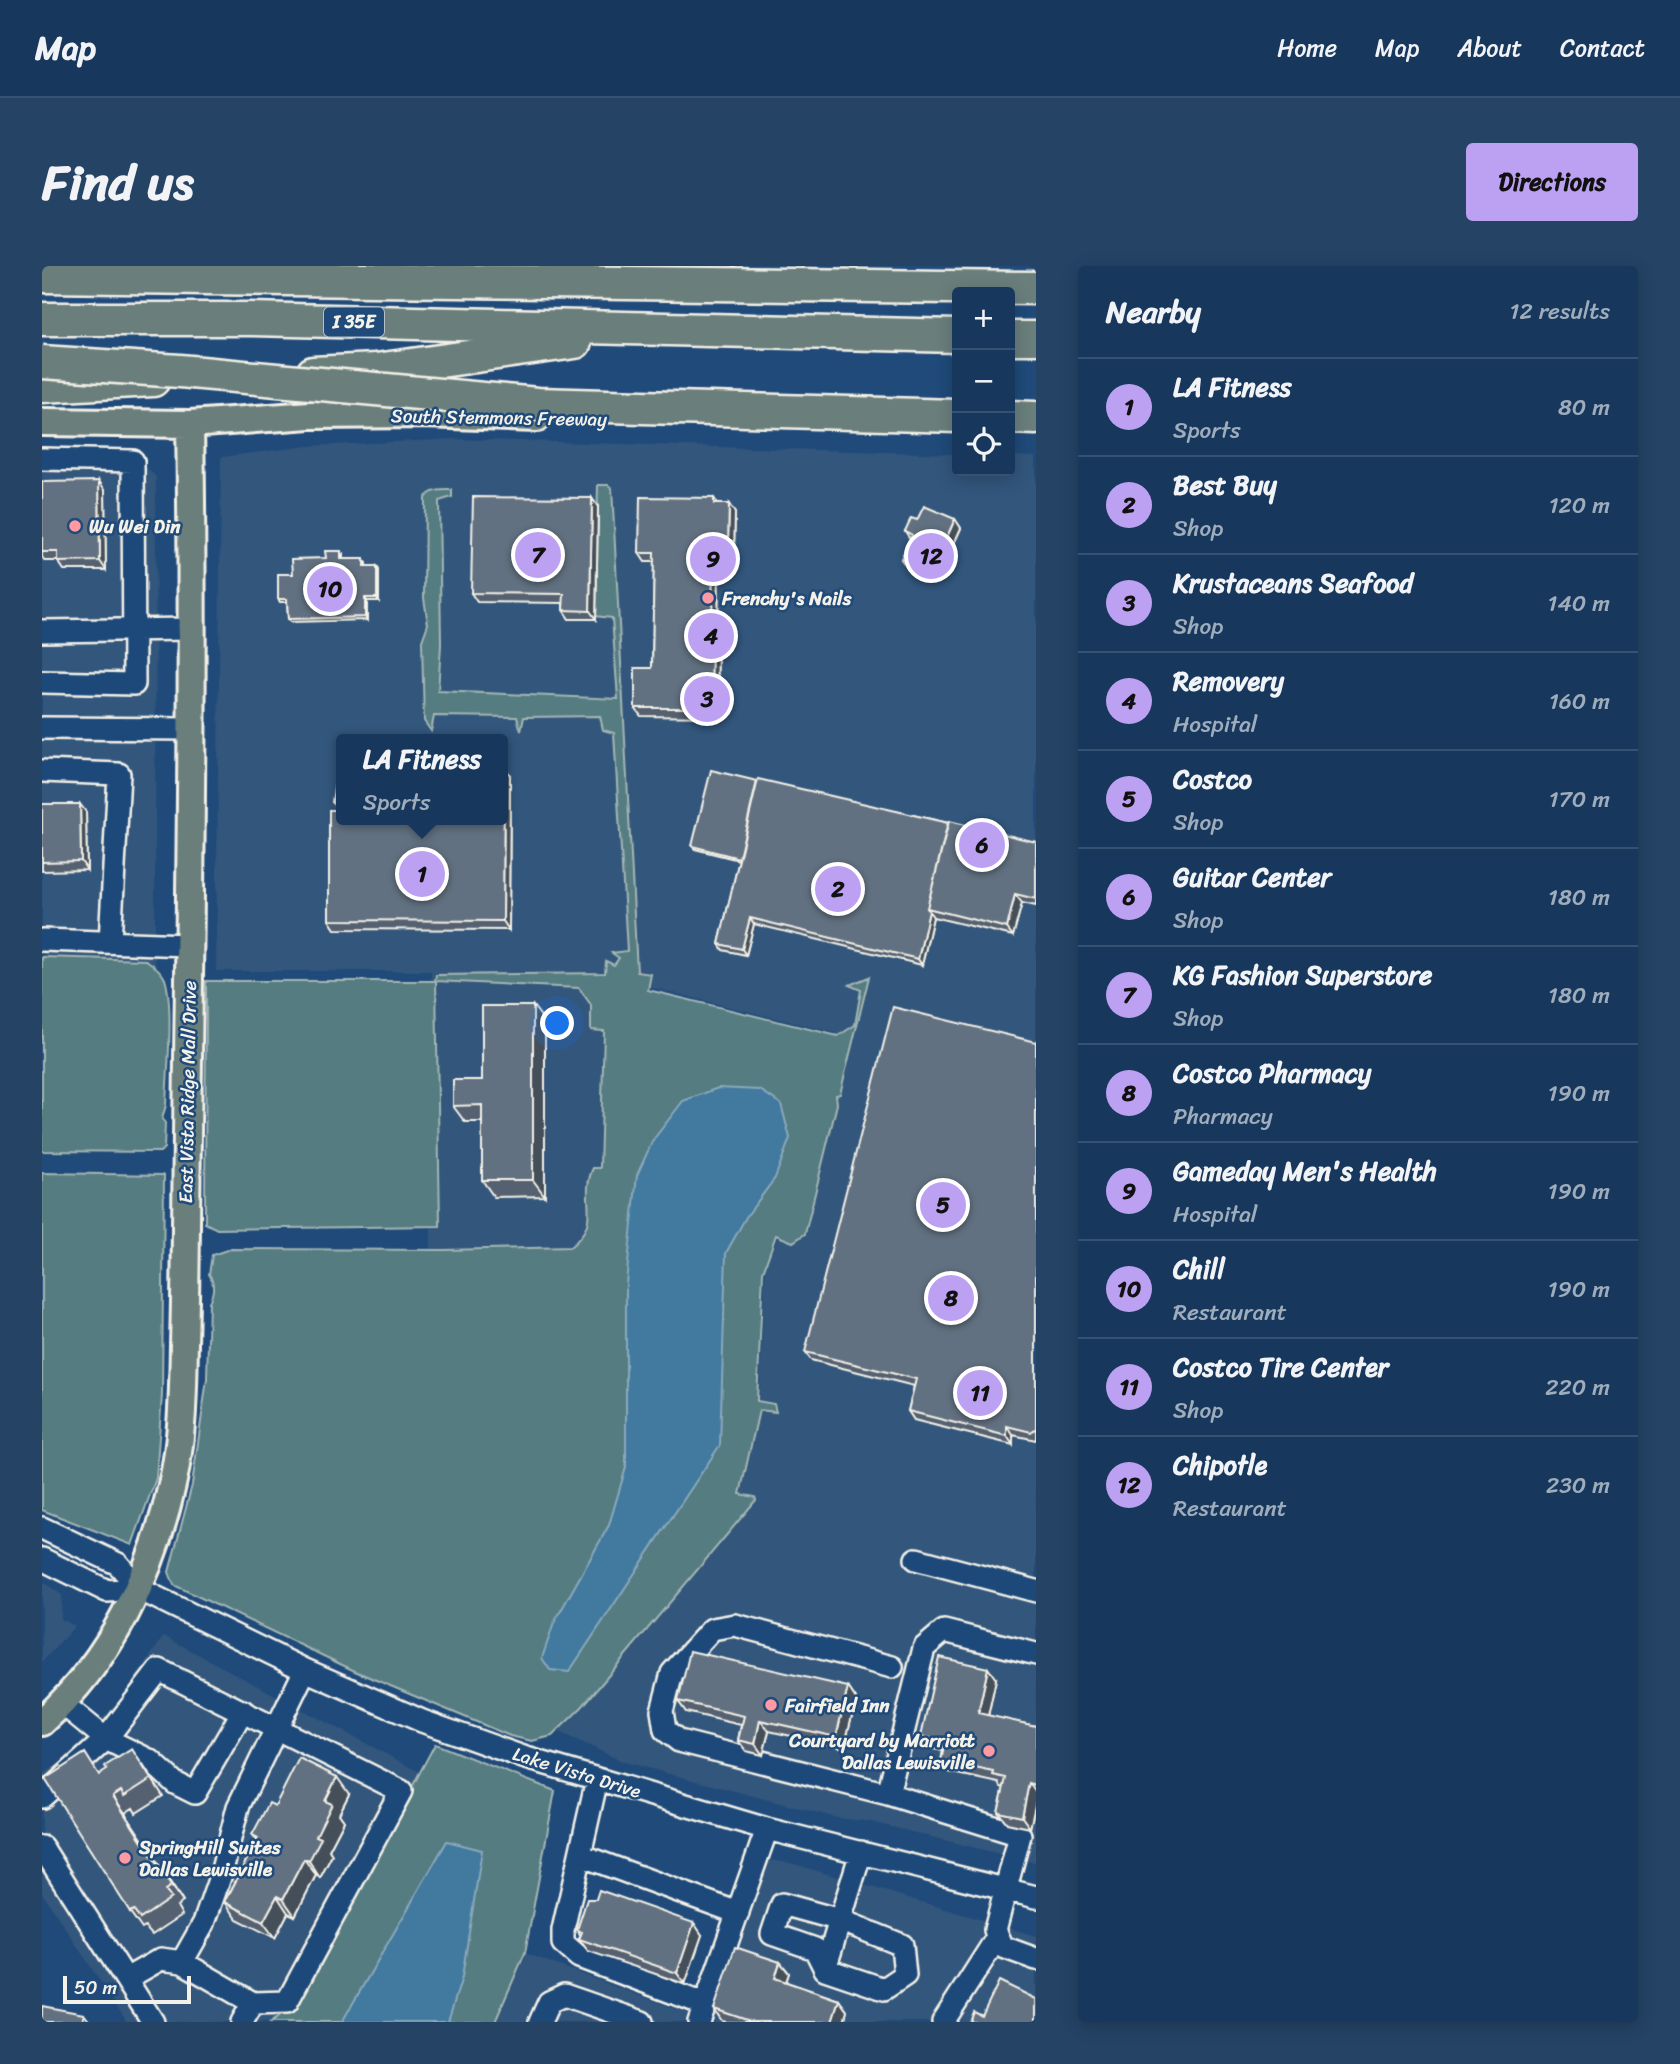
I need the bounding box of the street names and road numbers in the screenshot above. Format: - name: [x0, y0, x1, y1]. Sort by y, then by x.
- road number: I 35E: [324, 308, 384, 336]
- street label: South Stemmons Freeway: [391, 399, 607, 436]
- street label: East Vista Ridge Mall Drive: [169, 980, 206, 1204]
- street label: Lake Vista Drive: [508, 1737, 645, 1808]

